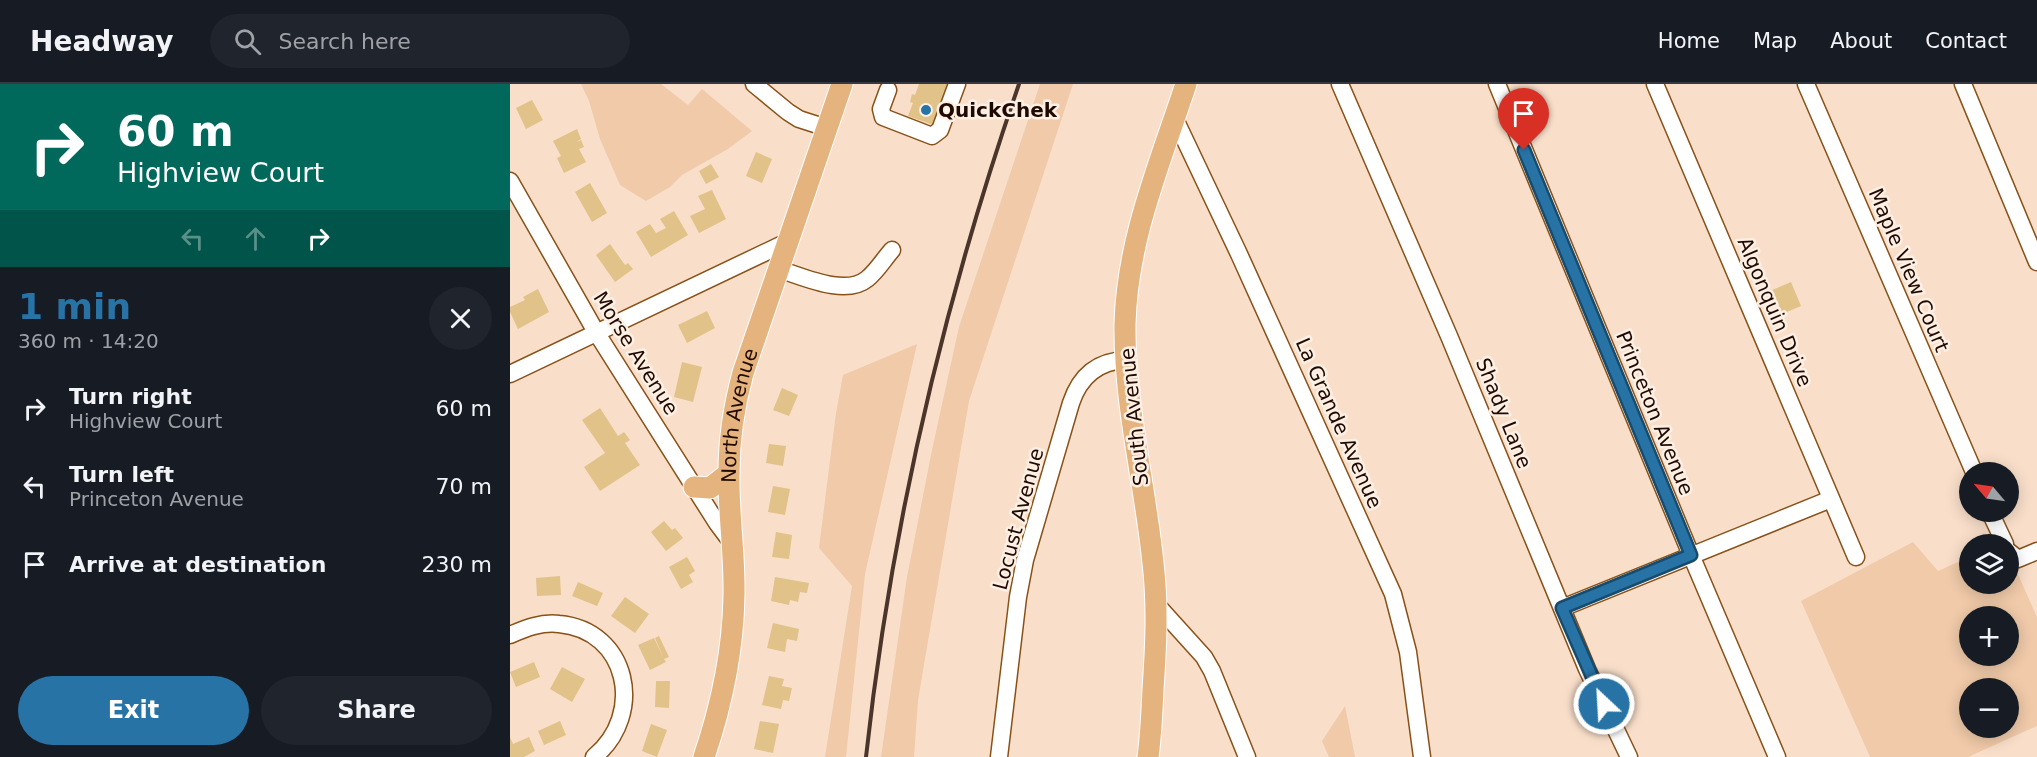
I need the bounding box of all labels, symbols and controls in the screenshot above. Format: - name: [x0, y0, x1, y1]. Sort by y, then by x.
- search box: [210, 14, 630, 68]
- text: Headway: [30, 25, 174, 58]
- icon: search: [231, 25, 264, 58]
- text: Search here: [279, 29, 411, 54]
- text: Home: [1658, 29, 1720, 53]
- text: Map: [1753, 29, 1797, 53]
- text: About: [1830, 29, 1892, 53]
- text: Contact: [1925, 29, 2007, 53]
- pin: [1498, 88, 1549, 150]
- icon: arrive: [1507, 97, 1540, 130]
- place label: QuickChek: [938, 98, 1058, 122]
- marker: QuickChek: [919, 103, 933, 117]
- text: 60 m: [117, 107, 234, 156]
- icon: right: [18, 108, 96, 186]
- text: Highview Court: [117, 157, 324, 188]
- street label: Maple View Court: [1864, 185, 1954, 355]
- icon: left: [176, 222, 209, 255]
- icon: ahead: [239, 222, 272, 255]
- icon: right: [302, 222, 335, 255]
- street label: Algonquin Drive: [1733, 234, 1817, 390]
- text: 1 min: [18, 286, 131, 327]
- button: close: [429, 287, 492, 350]
- street label: Morse Avenue: [588, 287, 684, 419]
- street label: Princeton Avenue: [1611, 327, 1699, 499]
- text: 360 m · 14:20: [18, 329, 159, 353]
- street label: La Grande Avenue: [1291, 334, 1387, 512]
- street label: North Avenue: [717, 345, 763, 483]
- street label: South Avenue: [1115, 347, 1153, 487]
- street label: Shady Lane: [1471, 354, 1537, 472]
- text: Turn right: [69, 384, 192, 409]
- icon: right: [18, 392, 51, 425]
- text: 60 m: [436, 396, 492, 421]
- text: Highview Court: [69, 409, 222, 433]
- street label: Locust Avenue: [988, 446, 1048, 592]
- text: Turn left: [69, 462, 174, 487]
- north arrow: [1959, 462, 2019, 522]
- map controls: [1959, 462, 2019, 738]
- icon: left: [18, 470, 51, 503]
- text: 70 m: [436, 474, 492, 499]
- text: Princeton Avenue: [69, 487, 244, 511]
- button: layers: [1959, 534, 2019, 594]
- icon: arrive: [18, 548, 51, 581]
- text: Arrive at destination: [69, 552, 326, 577]
- text: 230 m: [422, 552, 492, 577]
- button: +: [1959, 606, 2019, 666]
- position arrow: [1572, 672, 1636, 736]
- button: Exit: [18, 676, 249, 745]
- button: Share: [261, 676, 492, 745]
- button: −: [1959, 678, 2019, 738]

